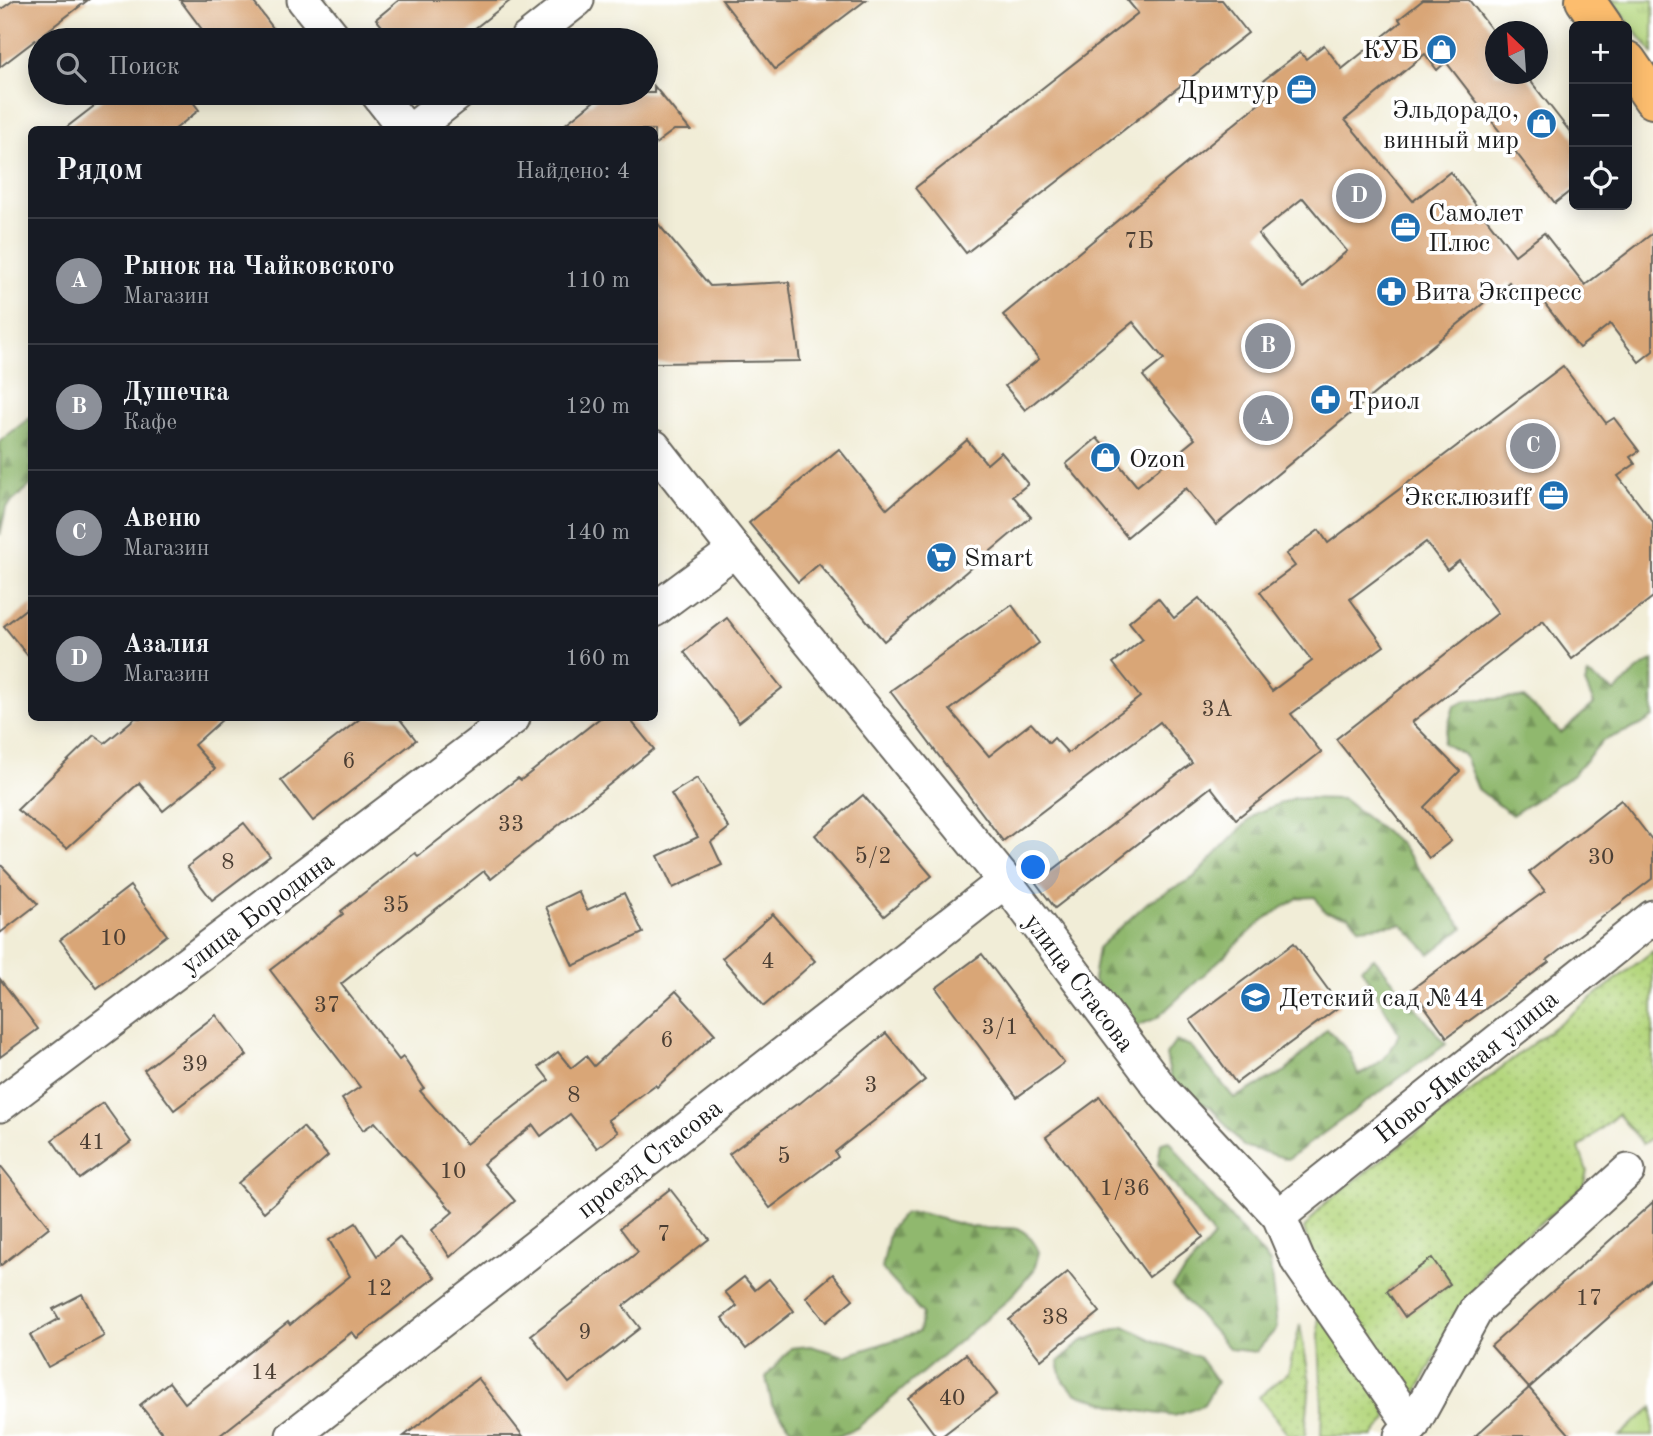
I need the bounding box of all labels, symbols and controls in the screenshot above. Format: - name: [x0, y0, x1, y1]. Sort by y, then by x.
- north arrow: [1485, 21, 1548, 84]
- map controls: [1569, 21, 1632, 210]
- button: +: [1569, 21, 1632, 84]
- search box: [28, 28, 658, 105]
- shop icon: КУБ: [1425, 32, 1459, 66]
- place label: КУБ: [1362, 38, 1419, 64]
- icon: search: [52, 48, 90, 86]
- text: Поиск: [108, 54, 180, 80]
- office icon: Дримтур: [1285, 72, 1319, 106]
- place label: Дримтур: [1178, 78, 1279, 104]
- button: −: [1569, 84, 1632, 147]
- place label: Эльдорадо, винный мир: [1383, 98, 1519, 154]
- shop icon: Эльдорадо, винный мир: [1525, 107, 1559, 141]
- button: locate: [1569, 147, 1632, 210]
- text: Рядом: [56, 156, 143, 186]
- text: Найдено: 4: [516, 160, 630, 183]
- pin: D: [1336, 170, 1382, 222]
- place label: Самолет Плюс: [1428, 201, 1523, 257]
- office icon: Самолет Плюс: [1388, 210, 1422, 244]
- house number: 7Б: [1124, 230, 1154, 253]
- text: Рынок на Чайковского: [123, 254, 395, 280]
- text: A: [70, 269, 88, 292]
- text: 110 m: [565, 269, 630, 292]
- pharmacy icon: Вита Экспресс: [1374, 274, 1408, 308]
- place label: Вита Экспресс: [1414, 280, 1582, 306]
- text: Магазин: [123, 285, 209, 308]
- pin: B: [1245, 320, 1291, 372]
- text: Душечка: [123, 380, 229, 406]
- pharmacy icon: Триол: [1308, 383, 1342, 417]
- place label: Триол: [1348, 389, 1420, 415]
- pin: A: [1243, 392, 1289, 444]
- text: B: [71, 395, 87, 418]
- text: 120 m: [565, 395, 630, 418]
- text: Кафе: [123, 411, 177, 434]
- pin: C: [1510, 420, 1556, 472]
- shop icon: Ozon: [1089, 441, 1123, 475]
- place label: Ozon: [1129, 447, 1186, 473]
- office icon: Эксклюзиff: [1537, 479, 1571, 513]
- place label: Эксклюзиff: [1404, 485, 1532, 511]
- text: Авеню: [123, 506, 201, 532]
- text: C: [71, 521, 87, 544]
- text: 140 m: [565, 521, 630, 544]
- text: Магазин: [123, 537, 209, 560]
- supermarket icon: Smart: [924, 540, 958, 574]
- place label: Smart: [964, 546, 1033, 572]
- text: Азалия: [123, 632, 209, 658]
- text: D: [70, 647, 88, 670]
- text: 160 m: [565, 647, 630, 670]
- text: Магазин: [123, 663, 209, 686]
- house number: 3А: [1202, 698, 1233, 721]
- house number: 6: [342, 750, 356, 773]
- house number: 33: [498, 813, 524, 836]
- house number: 5/2: [854, 845, 892, 868]
- house number: 30: [1588, 846, 1614, 869]
- street label: улица Бородина: [177, 848, 340, 980]
- your location: [1016, 850, 1050, 884]
- house number: 8: [221, 851, 235, 874]
- house number: 35: [383, 894, 409, 917]
- street label: улица Стасова: [1018, 909, 1139, 1057]
- house number: 10: [100, 927, 126, 950]
- house number: 4: [761, 950, 775, 973]
- school or university icon: Детский сад №44: [1239, 980, 1273, 1014]
- place label: Детский сад №44: [1279, 986, 1484, 1012]
- street label: Ново-Ямская улица: [1371, 986, 1564, 1149]
- house number: 37: [314, 994, 340, 1017]
- house number: 3/1: [981, 1016, 1019, 1039]
- house number: 6: [660, 1029, 674, 1052]
- house number: 39: [182, 1053, 208, 1076]
- house number: 3: [864, 1074, 878, 1097]
- house number: 8: [567, 1084, 581, 1107]
- street label: проезд Стасова: [573, 1095, 728, 1224]
- house number: 41: [79, 1131, 105, 1154]
- house number: 5: [777, 1145, 791, 1168]
- house number: 10: [440, 1160, 466, 1183]
- house number: 1/36: [1100, 1177, 1150, 1200]
- house number: 7: [657, 1223, 671, 1246]
- house number: 12: [366, 1277, 392, 1300]
- house number: 17: [1576, 1287, 1602, 1310]
- house number: 38: [1042, 1306, 1068, 1329]
- house number: 9: [578, 1321, 592, 1344]
- house number: 14: [251, 1361, 277, 1384]
- house number: 40: [939, 1387, 965, 1410]

